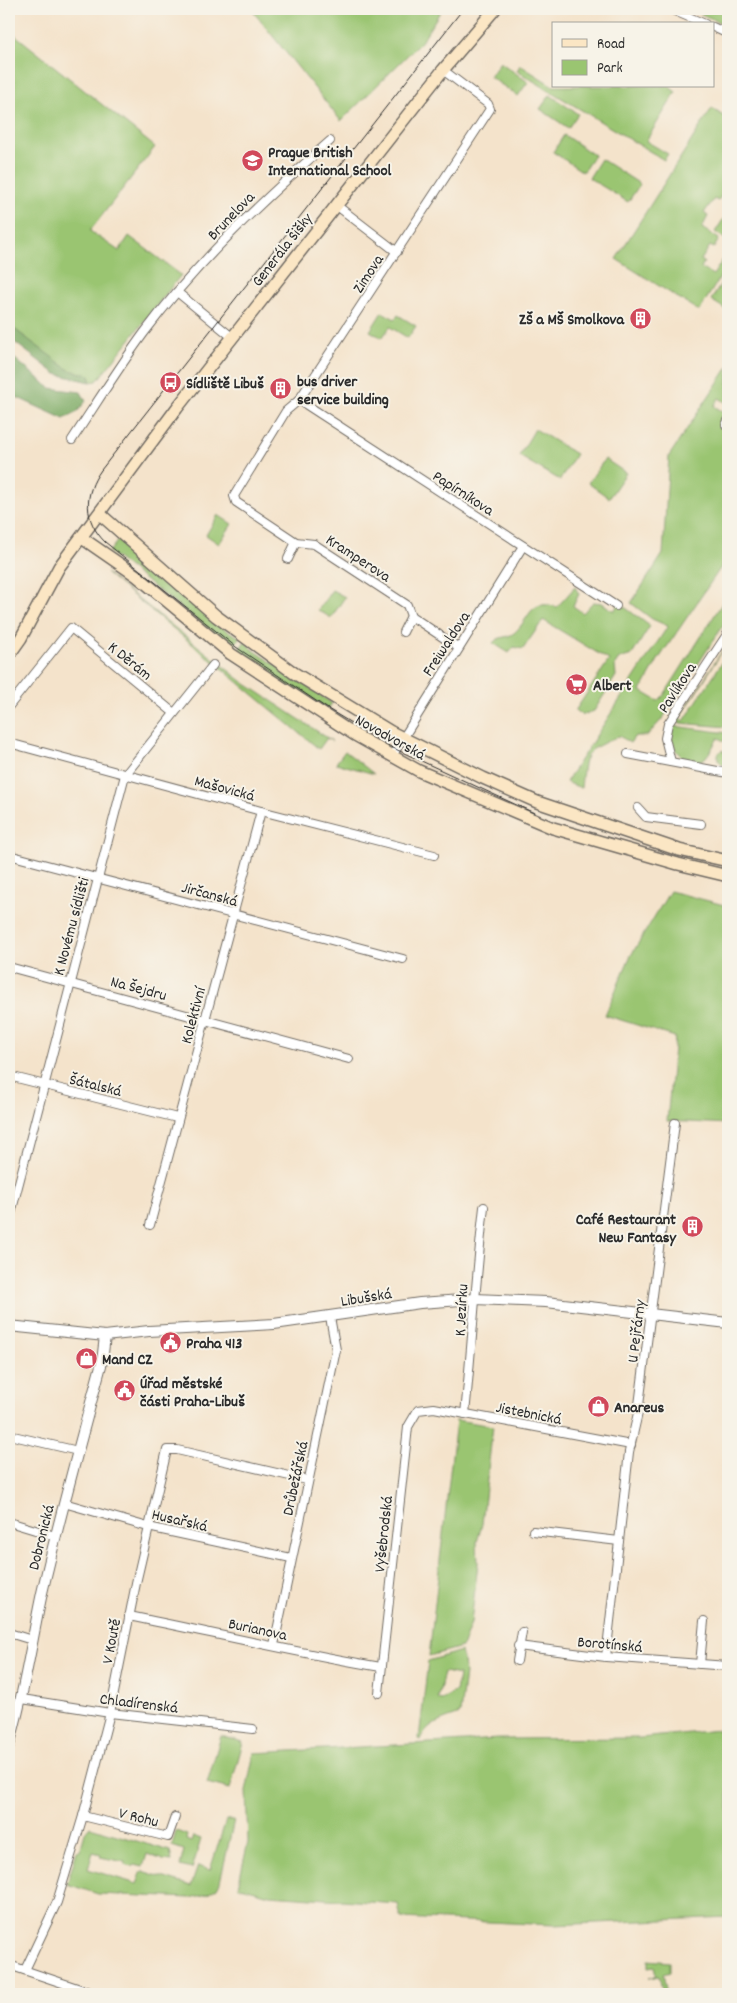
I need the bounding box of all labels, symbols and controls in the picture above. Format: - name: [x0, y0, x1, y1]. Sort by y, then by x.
- legend: [552, 22, 714, 88]
- text: Road: [597, 34, 625, 56]
- text: Park: [597, 58, 623, 80]
- place label: Prague British International School: [268, 142, 392, 183]
- school or university icon: Prague British International School: [240, 148, 264, 172]
- street label: Brunelova: [203, 187, 261, 246]
- street label: Generála Šišky: [247, 208, 319, 292]
- street label: Zimova: [348, 250, 391, 298]
- building icon: ZŠ a MŠ Smolkova: [628, 306, 652, 330]
- place label: ZŠ a MŠ Smolkova: [519, 309, 625, 332]
- bus stop icon: Sídliště Libuš: [158, 370, 182, 394]
- place label: bus driver service building: [297, 371, 389, 412]
- place label: Sídliště Libuš: [186, 373, 264, 396]
- building icon: bus driver service building: [269, 377, 293, 401]
- street label: Papírníkova: [427, 466, 498, 523]
- street label: Kramperova: [321, 529, 395, 589]
- street label: Freiwaldova: [417, 607, 477, 681]
- street label: K Děrám: [102, 637, 157, 687]
- street label: Pavlíkova: [653, 658, 703, 718]
- supermarket icon: Albert: [565, 672, 589, 696]
- place label: Albert: [593, 675, 631, 698]
- street label: Novodvorská: [350, 709, 429, 767]
- street label: Mašovická: [192, 770, 257, 808]
- street label: K Novému sídlišti: [48, 875, 97, 978]
- street label: Jirčanská: [179, 877, 240, 914]
- street label: Na Šejdru: [108, 971, 169, 1008]
- street label: Kolektivní: [176, 984, 213, 1047]
- street label: Šátalská: [67, 1069, 124, 1104]
- place label: Café Restaurant New Fantasy: [576, 1209, 678, 1250]
- building icon: Café Restaurant New Fantasy: [680, 1215, 704, 1239]
- street label: Libušská: [339, 1283, 394, 1314]
- street label: K Jezírku: [450, 1283, 475, 1337]
- street label: U Pejřárny: [622, 1298, 653, 1364]
- public building icon: Praha 413: [158, 1330, 182, 1354]
- place label: Praha 413: [186, 1333, 242, 1356]
- shop icon: Mand CZ: [74, 1346, 98, 1370]
- place label: Mand CZ: [102, 1349, 153, 1372]
- place label: Úřad městské části Praha-Libuš: [140, 1373, 245, 1414]
- public building icon: Úřad městské části Praha-Libuš: [112, 1379, 136, 1403]
- shop icon: Anareus: [586, 1394, 610, 1418]
- street label: Jistebnická: [494, 1397, 563, 1432]
- place label: Anareus: [614, 1397, 665, 1420]
- street label: Drůbežářská: [277, 1439, 316, 1518]
- street label: Vyšebrodská: [369, 1495, 400, 1574]
- street label: Dobronická: [23, 1502, 62, 1573]
- street label: Husařská: [149, 1504, 210, 1539]
- street label: Burianova: [226, 1613, 289, 1648]
- street label: V Koutě: [97, 1617, 128, 1666]
- street label: Borotínská: [576, 1631, 643, 1660]
- street label: Chladírenská: [98, 1688, 179, 1721]
- street label: V Rohu: [116, 1802, 161, 1835]

